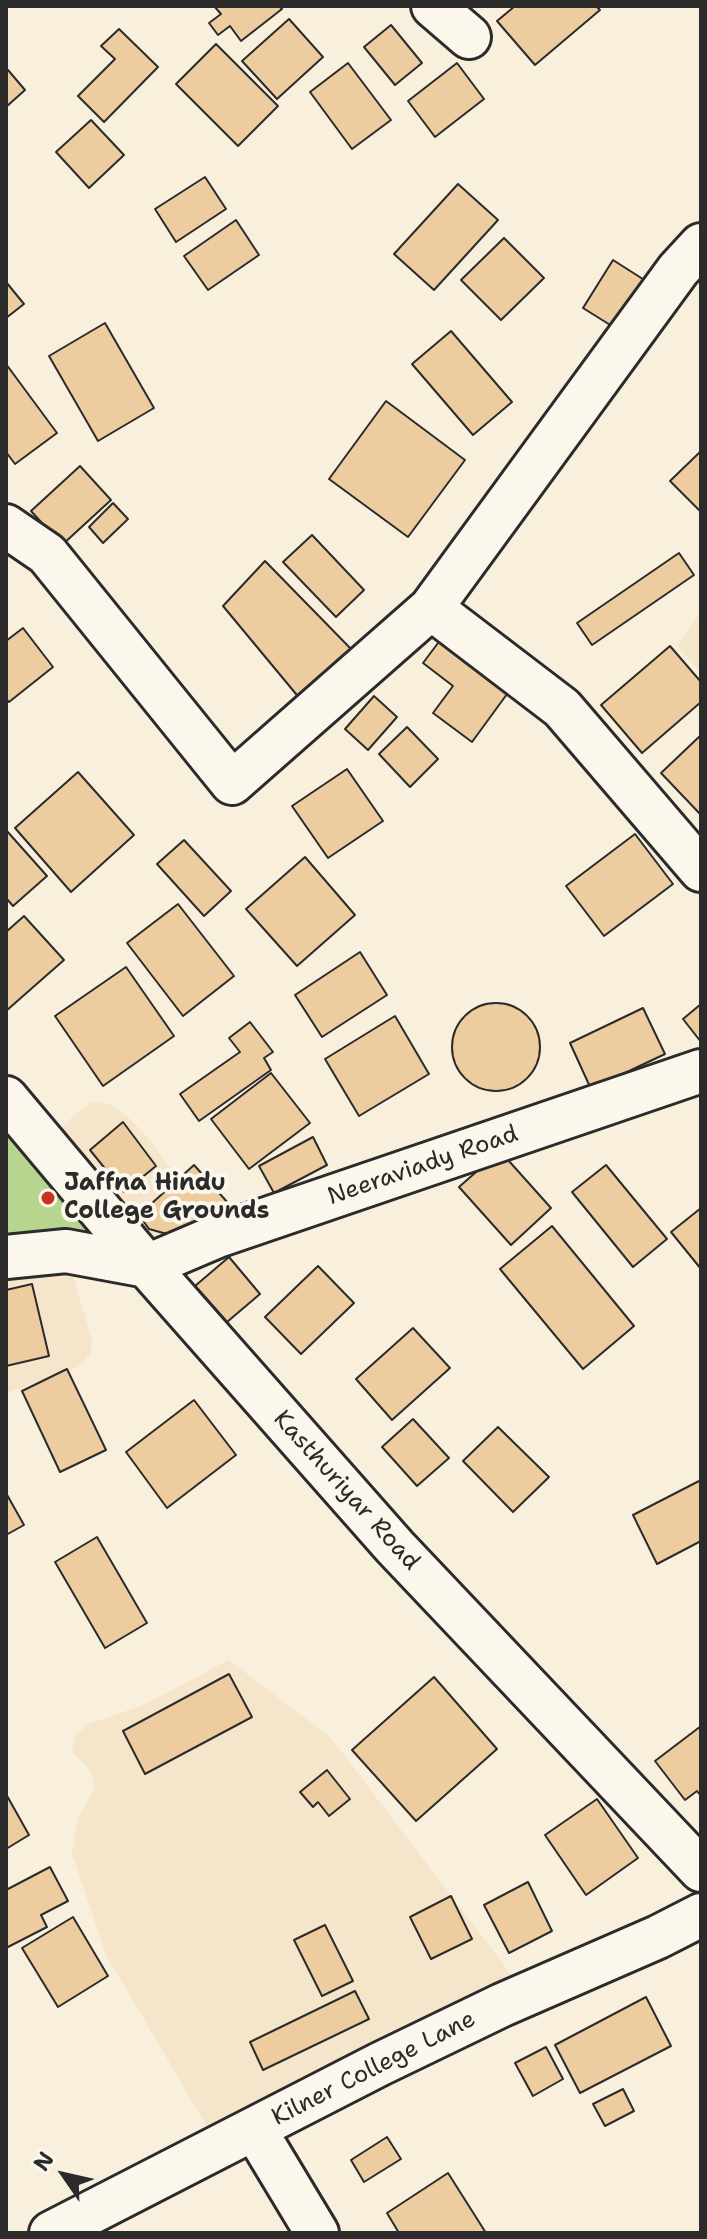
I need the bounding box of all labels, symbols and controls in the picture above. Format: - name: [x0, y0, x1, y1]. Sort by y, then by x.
- street label: Neeraviady Road: [324, 1120, 522, 1212]
- place label: Jaffna Hindu College Grounds: [64, 1170, 269, 1226]
- marker: Jaffna Hindu College Grounds: [39, 1189, 57, 1207]
- street label: Kasthuriyar Road: [267, 1405, 425, 1577]
- street label: Kilner College Lane: [267, 2005, 481, 2133]
- north arrow: [24, 2135, 104, 2215]
- text: N: [27, 2146, 61, 2177]

